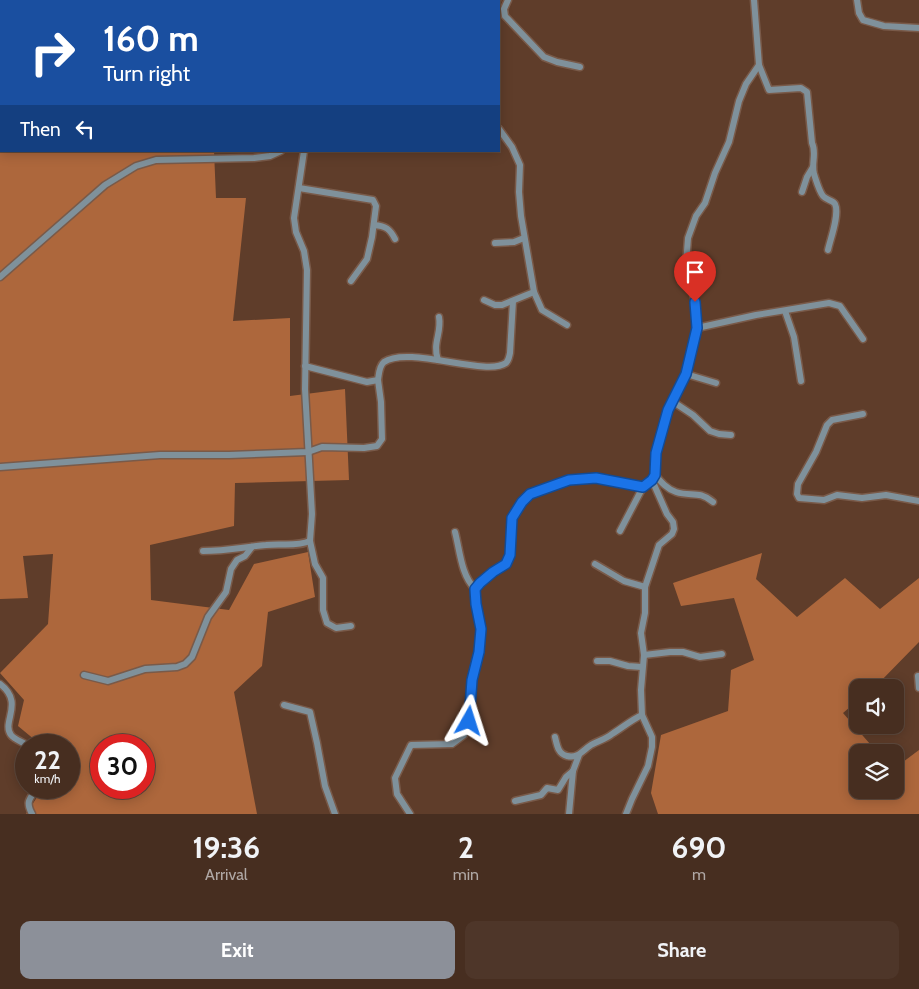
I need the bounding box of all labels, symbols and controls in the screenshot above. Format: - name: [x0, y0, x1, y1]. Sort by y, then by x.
- text: 160 m: [103, 17, 199, 60]
- icon: right: [20, 20, 85, 85]
- text: Turn right: [103, 60, 190, 87]
- icon: left: [71, 115, 99, 143]
- text: Then: [20, 118, 61, 141]
- pin: [674, 251, 716, 302]
- icon: arrive: [681, 258, 709, 286]
- map controls: [849, 679, 904, 799]
- button: sound: [849, 679, 904, 734]
- position arrow: [442, 694, 494, 746]
- speed limit sign: 30: [90, 734, 155, 799]
- button: layers: [849, 744, 904, 799]
- text: 22: [34, 745, 61, 775]
- text: km/h: [34, 771, 61, 786]
- text: 19:36: [193, 829, 260, 866]
- text: 2: [458, 829, 474, 866]
- text: 690: [672, 829, 726, 866]
- text: Arrival: [205, 865, 248, 884]
- text: min: [453, 865, 479, 884]
- text: m: [692, 865, 706, 884]
- button: Exit: [20, 921, 455, 979]
- button: Share: [465, 921, 899, 979]

